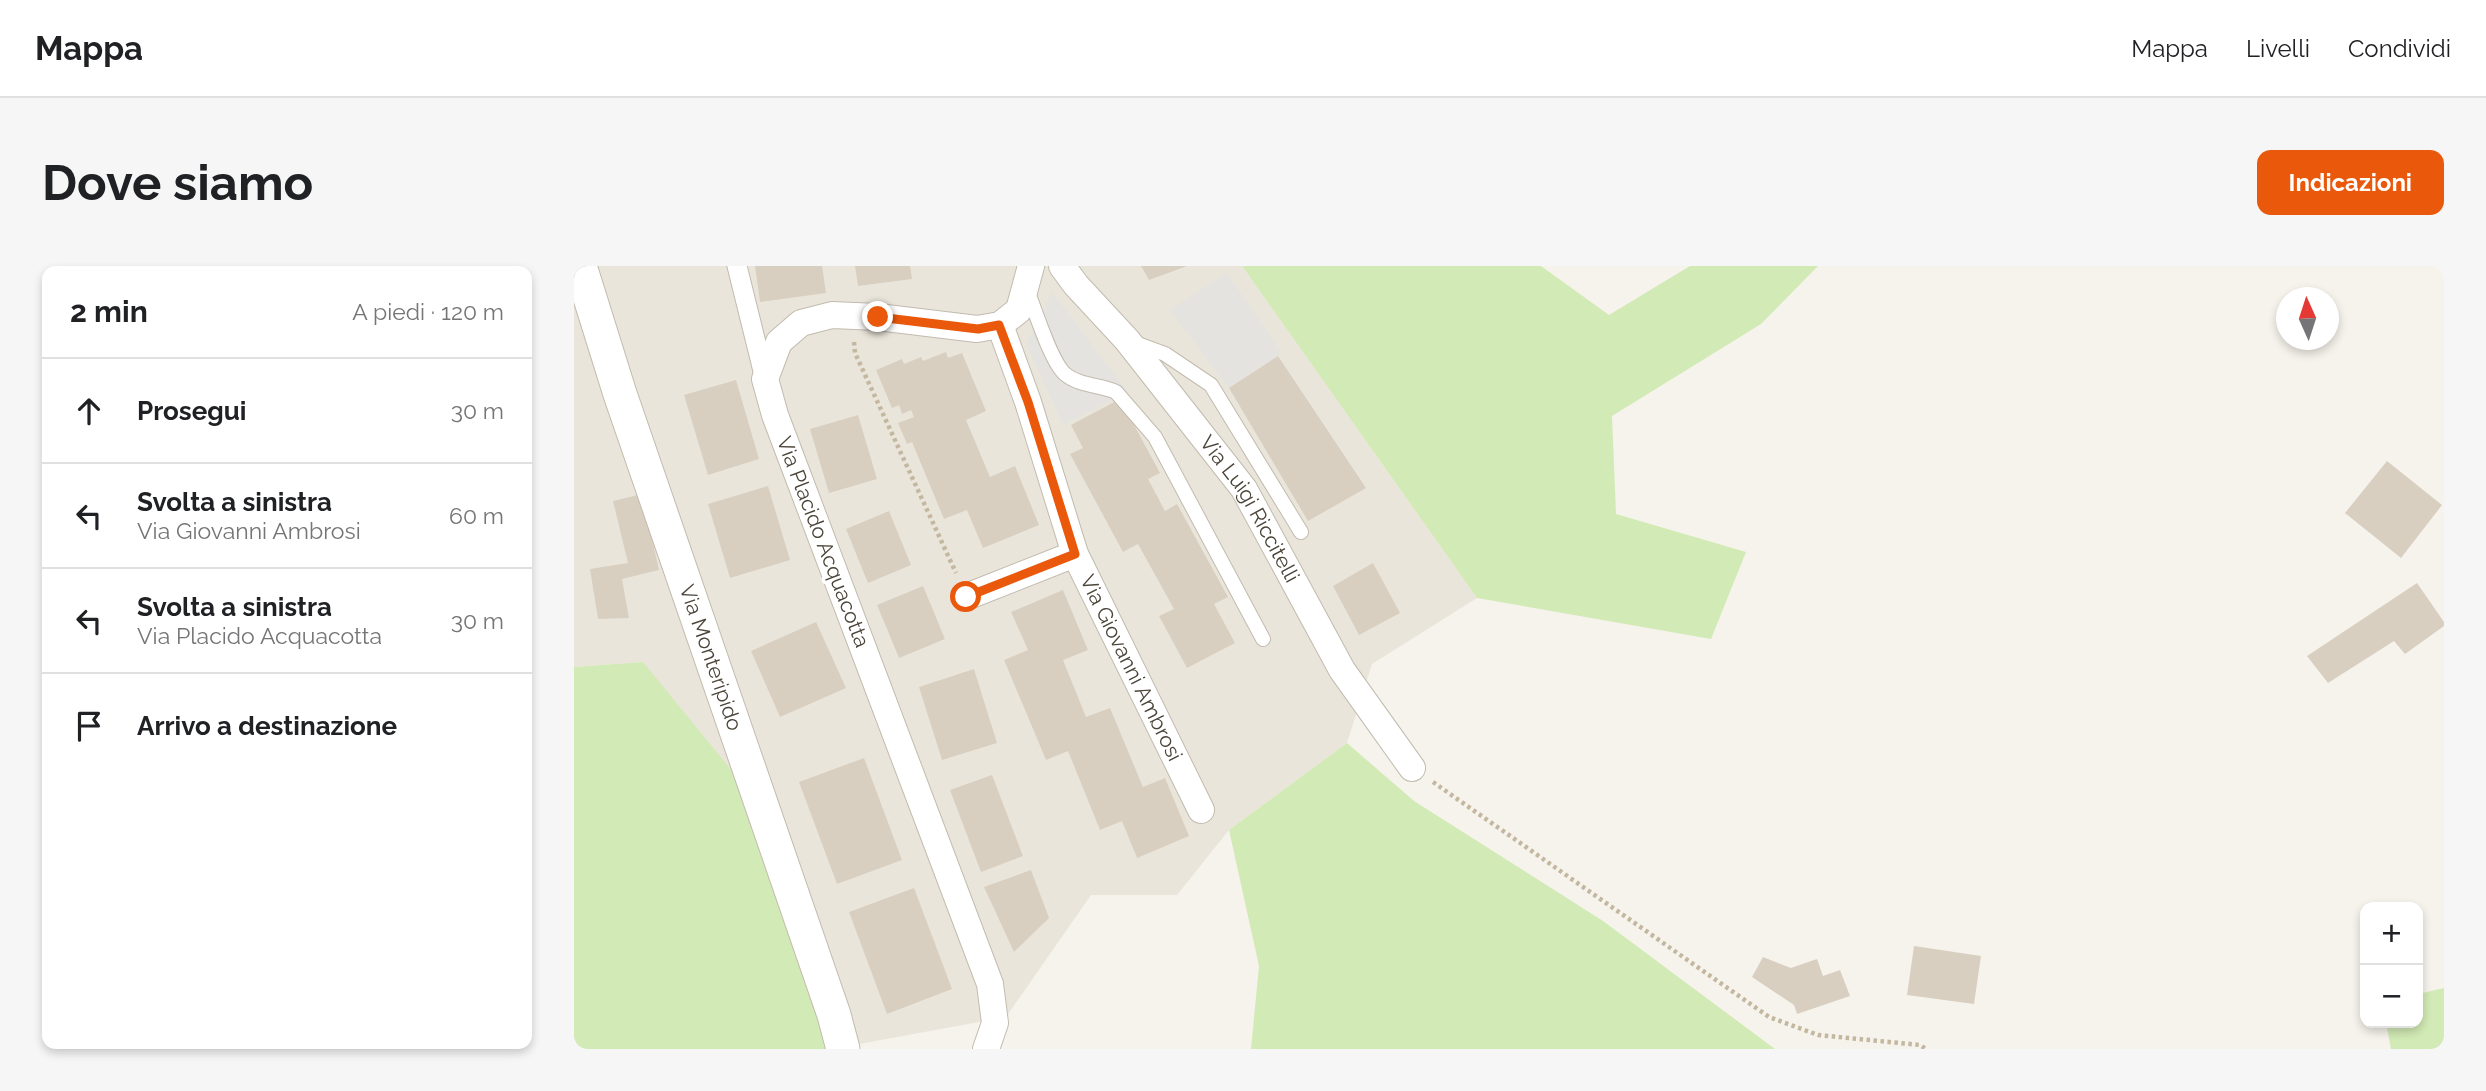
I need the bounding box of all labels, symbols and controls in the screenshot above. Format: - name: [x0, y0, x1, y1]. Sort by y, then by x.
- text: Mappa: [35, 29, 143, 68]
- text: Mappa: [2131, 34, 2208, 63]
- text: Livelli: [2246, 34, 2310, 63]
- text: Condividi: [2348, 34, 2451, 63]
- button: Indicazioni: [2257, 150, 2444, 215]
- text: Dove siamo: [42, 154, 313, 211]
- north arrow: [2276, 287, 2339, 350]
- text: 2 min: [70, 294, 148, 329]
- text: A piedi · 120 m: [352, 298, 504, 325]
- route end: [862, 301, 893, 332]
- icon: ahead: [70, 392, 108, 430]
- text: Prosegui: [137, 396, 246, 426]
- text: 30 m: [451, 397, 504, 424]
- street label: Via Luigi Riccitelli: [1195, 430, 1305, 586]
- street label: Via Placido Acquacotta: [772, 433, 875, 651]
- text: Svolta a sinistra: [137, 487, 332, 517]
- icon: left: [70, 497, 108, 535]
- text: 60 m: [449, 502, 504, 529]
- text: Via Giovanni Ambrosi: [137, 517, 361, 544]
- street label: Via Giovanni Ambrosi: [1075, 571, 1188, 765]
- street label: Via Monteripido: [675, 581, 748, 734]
- route start: [950, 581, 981, 612]
- text: Svolta a sinistra: [137, 592, 332, 622]
- icon: left: [70, 602, 108, 640]
- text: 30 m: [451, 607, 504, 634]
- text: Via Placido Acquacotta: [137, 622, 382, 649]
- icon: arrive: [70, 707, 108, 745]
- text: Arrivo a destinazione: [137, 711, 397, 741]
- map controls: [2360, 902, 2423, 1028]
- button: +: [2360, 902, 2423, 965]
- button: −: [2360, 965, 2423, 1028]

